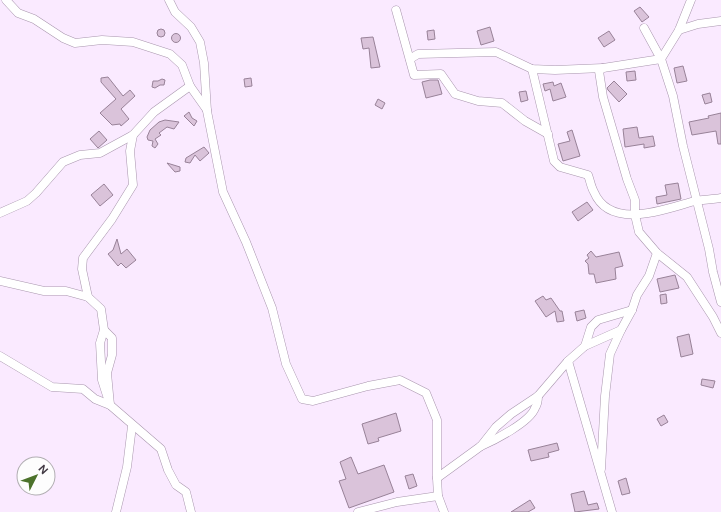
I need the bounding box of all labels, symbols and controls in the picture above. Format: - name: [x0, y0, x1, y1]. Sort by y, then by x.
- north arrow: [16, 456, 56, 496]
- text: N: [36, 462, 51, 477]

